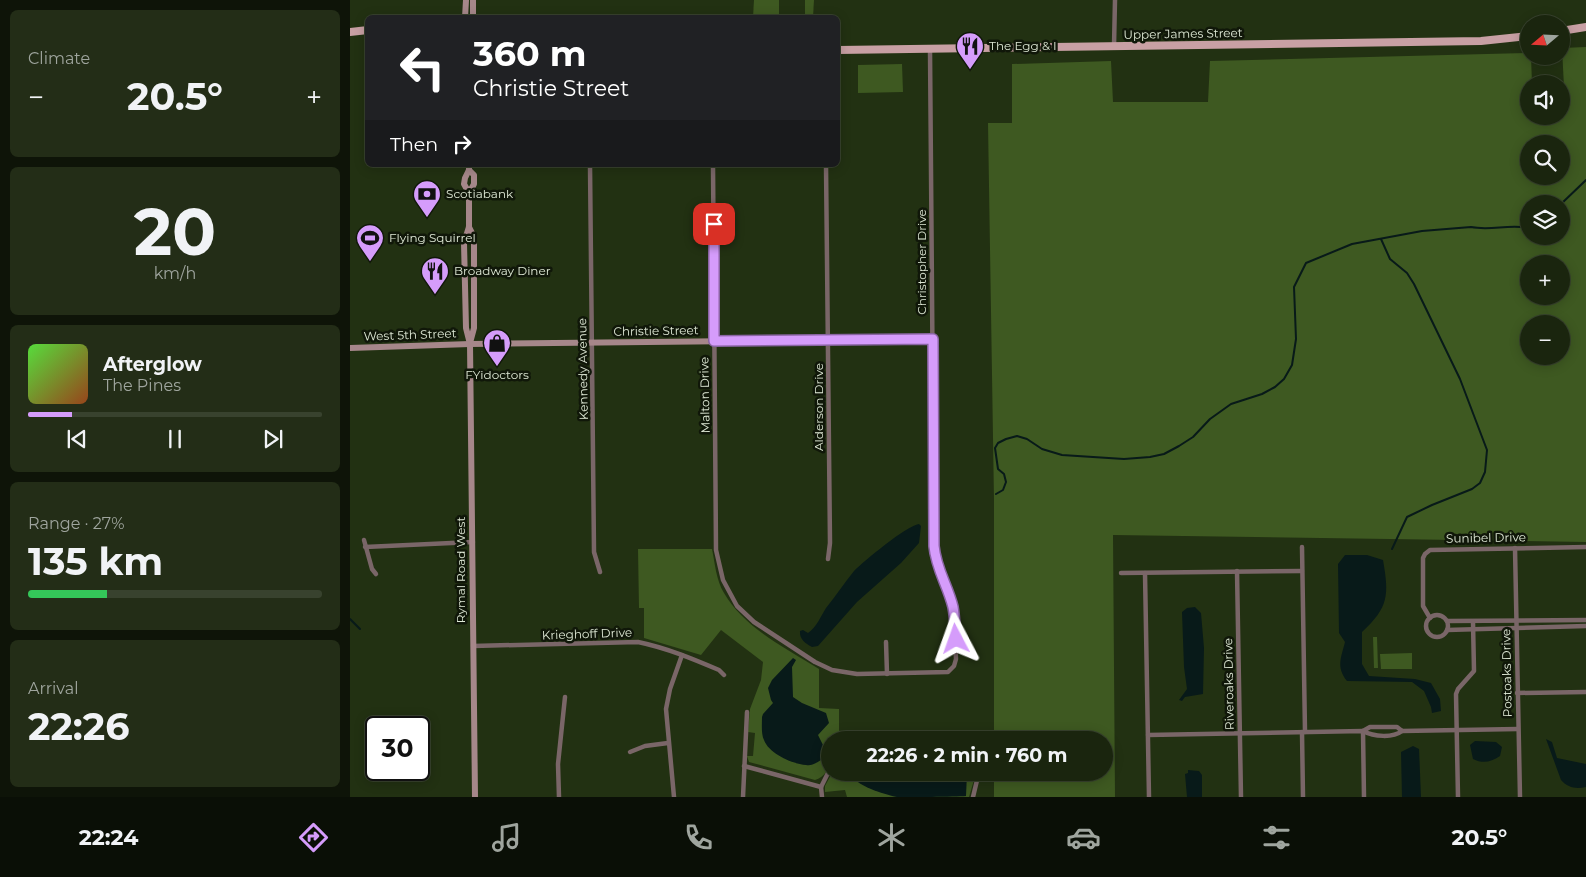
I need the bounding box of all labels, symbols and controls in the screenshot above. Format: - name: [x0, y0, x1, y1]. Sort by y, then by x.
- north arrow: [1520, 15, 1570, 65]
- map controls: [1520, 15, 1570, 365]
- street label: Upper James Street: [1123, 25, 1243, 42]
- restaurant icon: The Egg & I: [955, 31, 985, 70]
- text: 360 m: [473, 32, 586, 75]
- icon: left: [390, 35, 455, 100]
- place label: The Egg & I: [989, 38, 1057, 53]
- text: Climate: [28, 49, 90, 68]
- text: 20.5°: [127, 73, 223, 120]
- text: Christie Street: [473, 75, 629, 102]
- button: sound: [1520, 75, 1570, 125]
- text: −: [28, 80, 44, 114]
- text: +: [306, 80, 322, 114]
- icon: right: [448, 130, 476, 158]
- text: Then: [390, 133, 438, 156]
- button: search: [1520, 135, 1570, 185]
- bank icon: Scotiabank: [412, 179, 442, 218]
- place label: Scotiabank: [446, 186, 514, 201]
- text: 20: [134, 192, 216, 271]
- button: layers: [1520, 195, 1570, 245]
- pin: [693, 203, 735, 245]
- street label: Christopher Drive: [914, 209, 929, 315]
- icon: arrive: [700, 210, 728, 238]
- sports icon: Flying Squirrel: [355, 223, 385, 262]
- place label: Flying Squirrel: [389, 230, 476, 245]
- button: +: [1520, 255, 1570, 305]
- restaurant icon: Broadway Diner: [420, 256, 450, 295]
- place label: Broadway Diner: [454, 263, 551, 278]
- text: km/h: [154, 264, 196, 283]
- button: −: [1520, 315, 1570, 365]
- street label: Kennedy Avenue: [574, 318, 591, 420]
- street label: Christie Street: [613, 322, 699, 339]
- street label: West 5th Street: [363, 325, 457, 344]
- shop icon: FYidoctors: [482, 328, 512, 367]
- text: Afterglow: [103, 353, 202, 376]
- street label: Malton Drive: [696, 357, 713, 433]
- street label: Alderson Drive: [811, 363, 826, 451]
- place label: FYidoctors: [465, 367, 529, 382]
- text: The Pines: [103, 376, 181, 395]
- icon: previous: [63, 425, 91, 453]
- icon: pause: [161, 425, 189, 453]
- icon: next: [259, 425, 287, 453]
- text: Range · 27%: [28, 514, 125, 533]
- street label: Rymal Road West: [453, 517, 468, 623]
- street label: Sunibel Drive: [1446, 529, 1526, 546]
- text: 135 km: [28, 538, 163, 585]
- position arrow: [929, 612, 981, 664]
- street label: Krieghoff Drive: [542, 624, 632, 643]
- street label: Postoaks Drive: [1498, 629, 1515, 717]
- street label: Riveroaks Drive: [1220, 638, 1237, 730]
- text: Arrival: [28, 679, 78, 698]
- text: 22:26: [28, 703, 129, 750]
- speed limit sign: 30: [365, 716, 430, 781]
- text: 22:26 · 2 min · 760 m: [867, 744, 1067, 767]
- icon: directions: [296, 820, 331, 855]
- icon: music: [489, 820, 524, 855]
- icon: phone: [681, 820, 716, 855]
- icon: climate: [874, 820, 909, 855]
- icon: car: [1066, 820, 1101, 855]
- icon: filters: [1259, 820, 1294, 855]
- text: 22:24: [79, 824, 138, 851]
- text: 20.5°: [1452, 824, 1507, 851]

